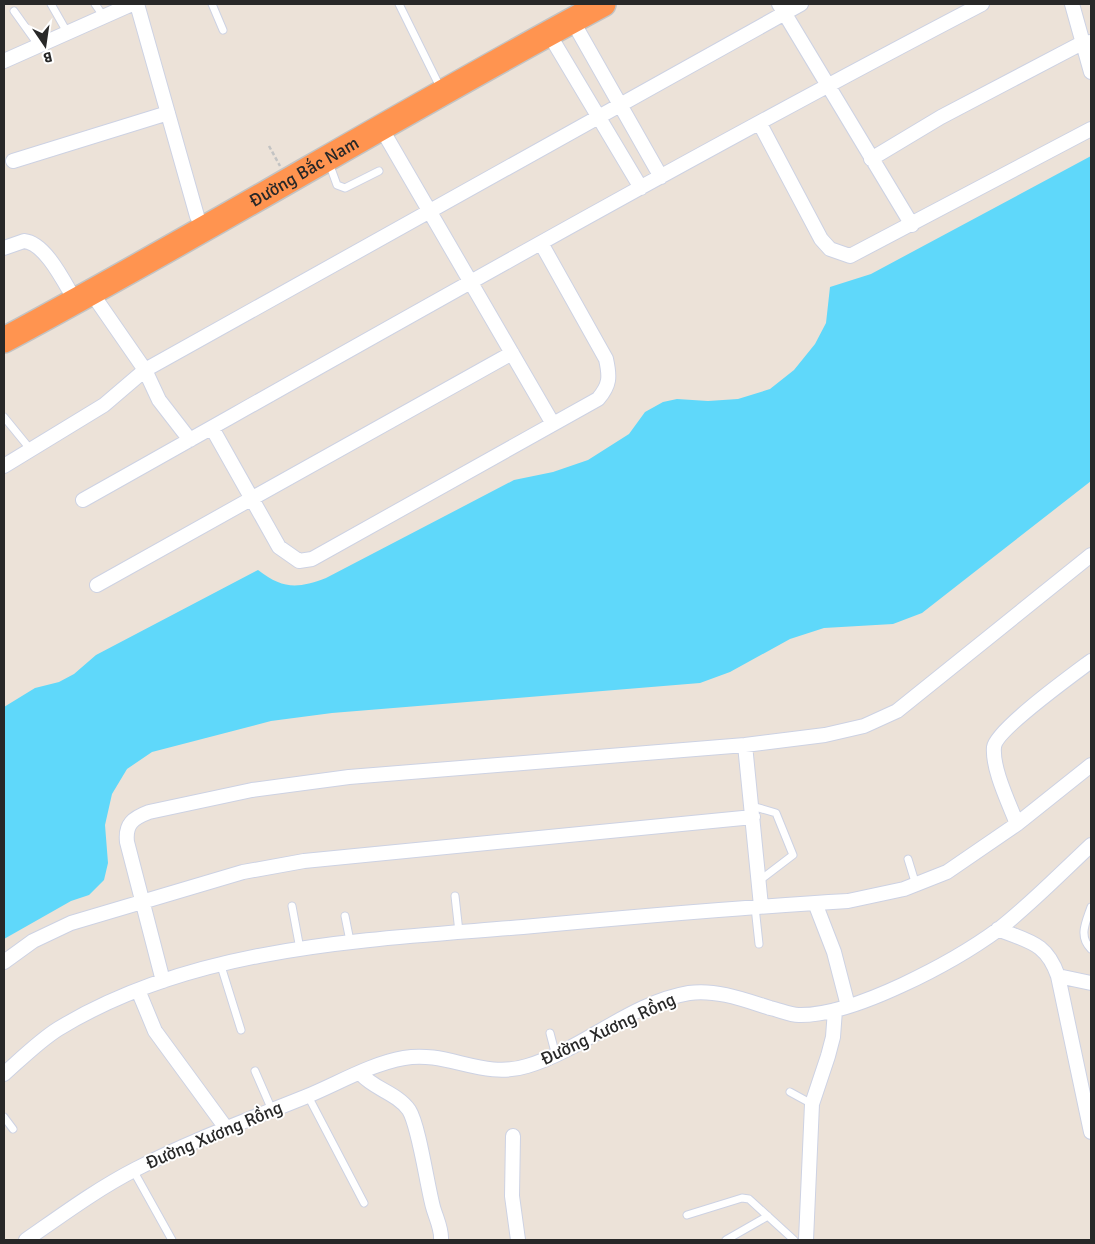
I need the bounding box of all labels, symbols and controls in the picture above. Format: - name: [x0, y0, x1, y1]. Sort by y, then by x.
- north arrow: [20, 20, 70, 70]
- text: B: [41, 48, 54, 67]
- street label: Đường Bắc Nam: [245, 132, 363, 212]
- street label: Đường Xương Rồng: [537, 988, 679, 1070]
- street label: Đường Xương Rồng: [142, 1096, 286, 1174]

